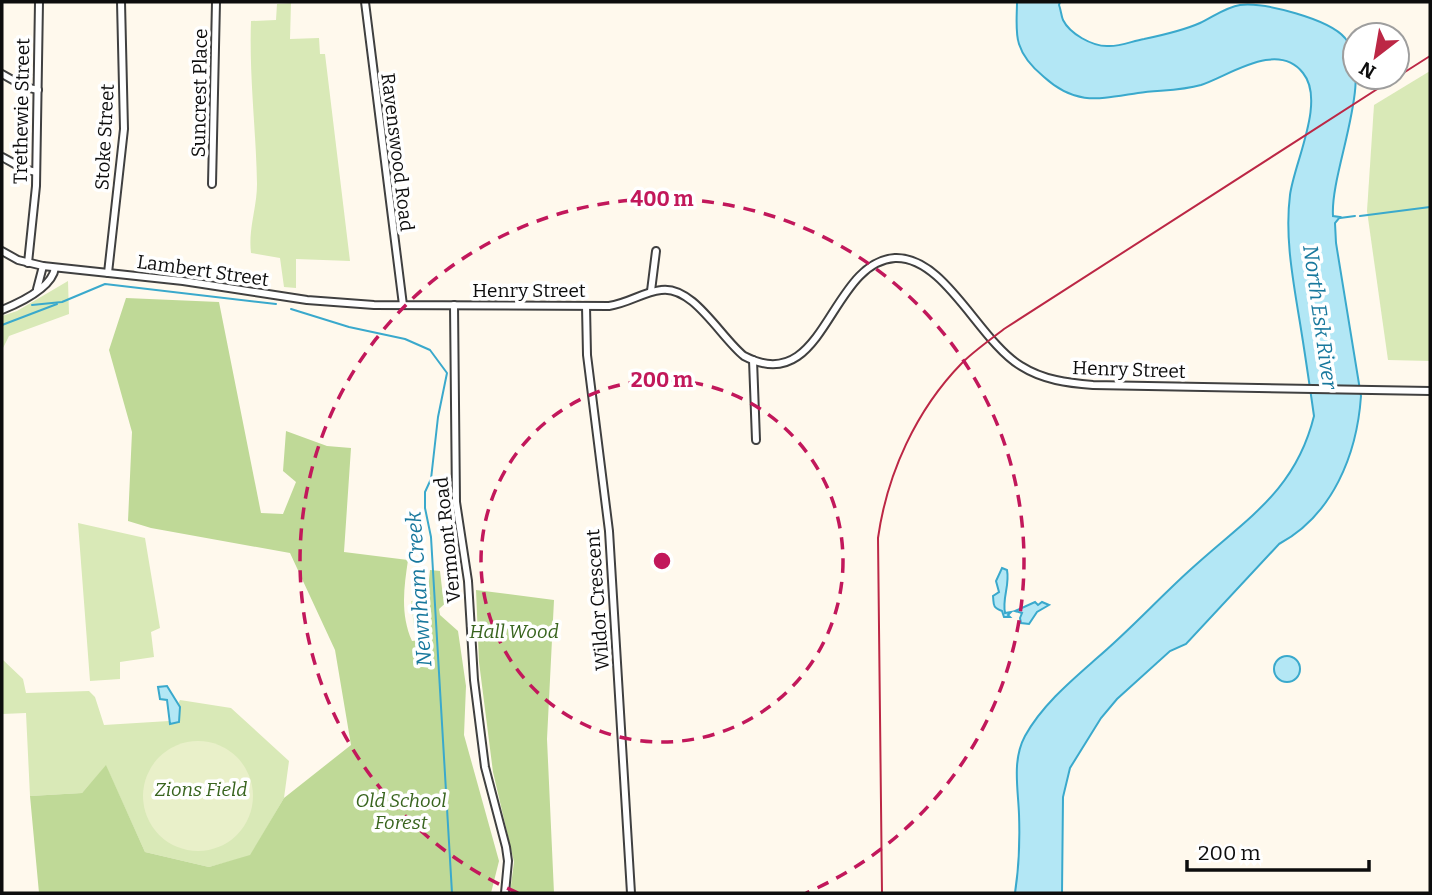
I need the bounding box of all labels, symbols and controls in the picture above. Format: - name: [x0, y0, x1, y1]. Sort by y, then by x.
- north arrow: [1341, 21, 1411, 91]
- street label: Suncrest Place: [187, 28, 212, 158]
- street label: Trethewie Street: [9, 38, 34, 184]
- text: N: [1355, 56, 1380, 84]
- street label: Ravenswood Road: [376, 72, 419, 233]
- street label: Stoke Street: [90, 83, 119, 191]
- text: 400 m: [630, 186, 694, 212]
- water label: North Esk River: [1297, 243, 1343, 392]
- street label: Lambert Street: [136, 250, 270, 291]
- street label: Henry Street: [472, 279, 586, 302]
- street label: Henry Street: [1072, 356, 1186, 383]
- text: 200 m: [631, 367, 693, 393]
- street label: Vermont Road: [429, 476, 466, 604]
- water label: Newnham Creek: [401, 510, 437, 668]
- street label: Wildor Crescent: [581, 528, 614, 672]
- centre of rings: [650, 549, 674, 573]
- park label: Hall Wood: [469, 620, 559, 643]
- park label: Zions Field: [155, 778, 247, 801]
- park label: Old School Forest: [356, 789, 446, 834]
- scale bar: [1187, 828, 1369, 872]
- text: 200 m: [1198, 840, 1261, 866]

